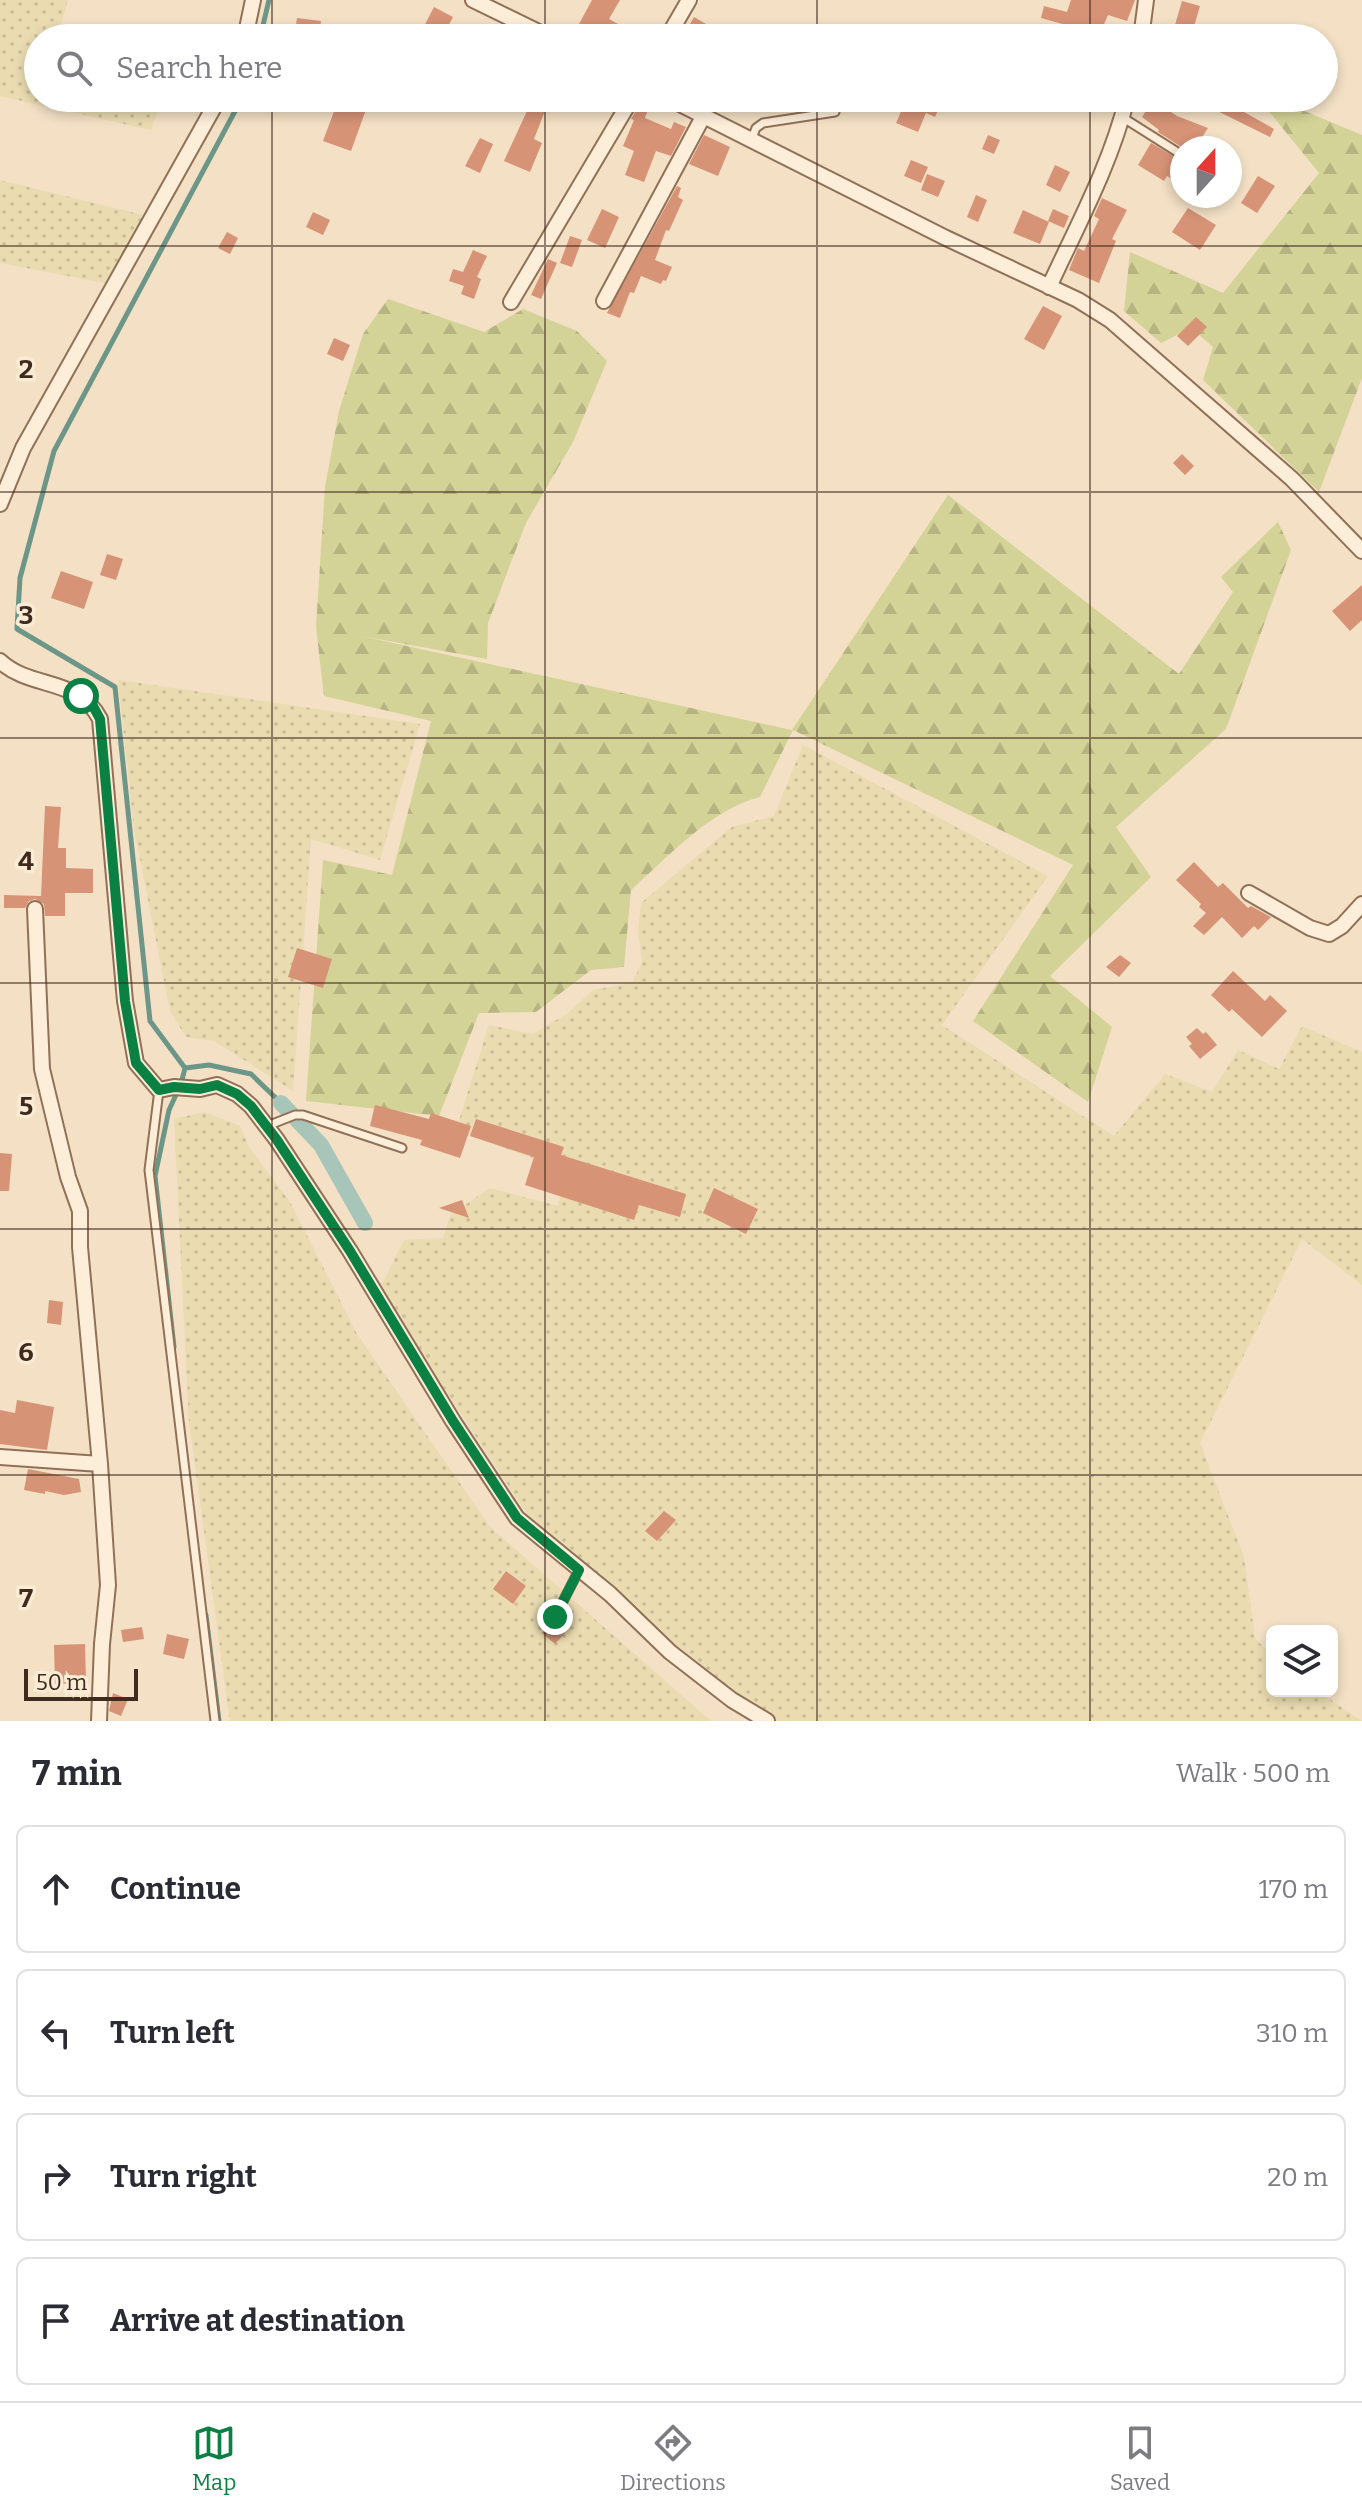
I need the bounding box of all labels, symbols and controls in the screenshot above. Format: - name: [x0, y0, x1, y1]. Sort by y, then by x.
- search box: [24, 24, 1338, 112]
- icon: search: [52, 46, 96, 90]
- text: Search here: [116, 50, 283, 86]
- north arrow: [1170, 136, 1242, 208]
- text: 2: [19, 354, 33, 385]
- text: 3: [19, 600, 33, 631]
- route start: [63, 678, 99, 714]
- text: 4: [18, 846, 34, 877]
- text: 5: [19, 1091, 33, 1122]
- text: 6: [18, 1337, 34, 1368]
- text: 7: [19, 1583, 33, 1614]
- route end: [537, 1599, 573, 1635]
- map controls: [1266, 1625, 1338, 1697]
- button: layers: [1266, 1625, 1338, 1697]
- scale bar: [24, 1665, 138, 1701]
- text: 50 m: [36, 1669, 87, 1696]
- text: 7 min: [32, 1753, 122, 1794]
- text: Walk · 500 m: [1176, 1758, 1330, 1789]
- icon: ahead: [34, 1867, 78, 1911]
- text: Continue: [110, 1871, 241, 1907]
- text: 170 m: [1258, 1874, 1328, 1905]
- icon: left: [34, 2011, 78, 2055]
- text: Turn left: [110, 2015, 235, 2051]
- text: 310 m: [1256, 2018, 1328, 2049]
- icon: right: [34, 2155, 78, 2199]
- text: Turn right: [110, 2159, 257, 2195]
- text: 20 m: [1267, 2162, 1328, 2193]
- icon: arrive: [34, 2299, 78, 2343]
- text: Arrive at destination: [110, 2303, 405, 2339]
- tab: Map: [192, 2421, 236, 2496]
- tab: Directions: [620, 2421, 726, 2496]
- tab: Saved: [1110, 2421, 1170, 2496]

